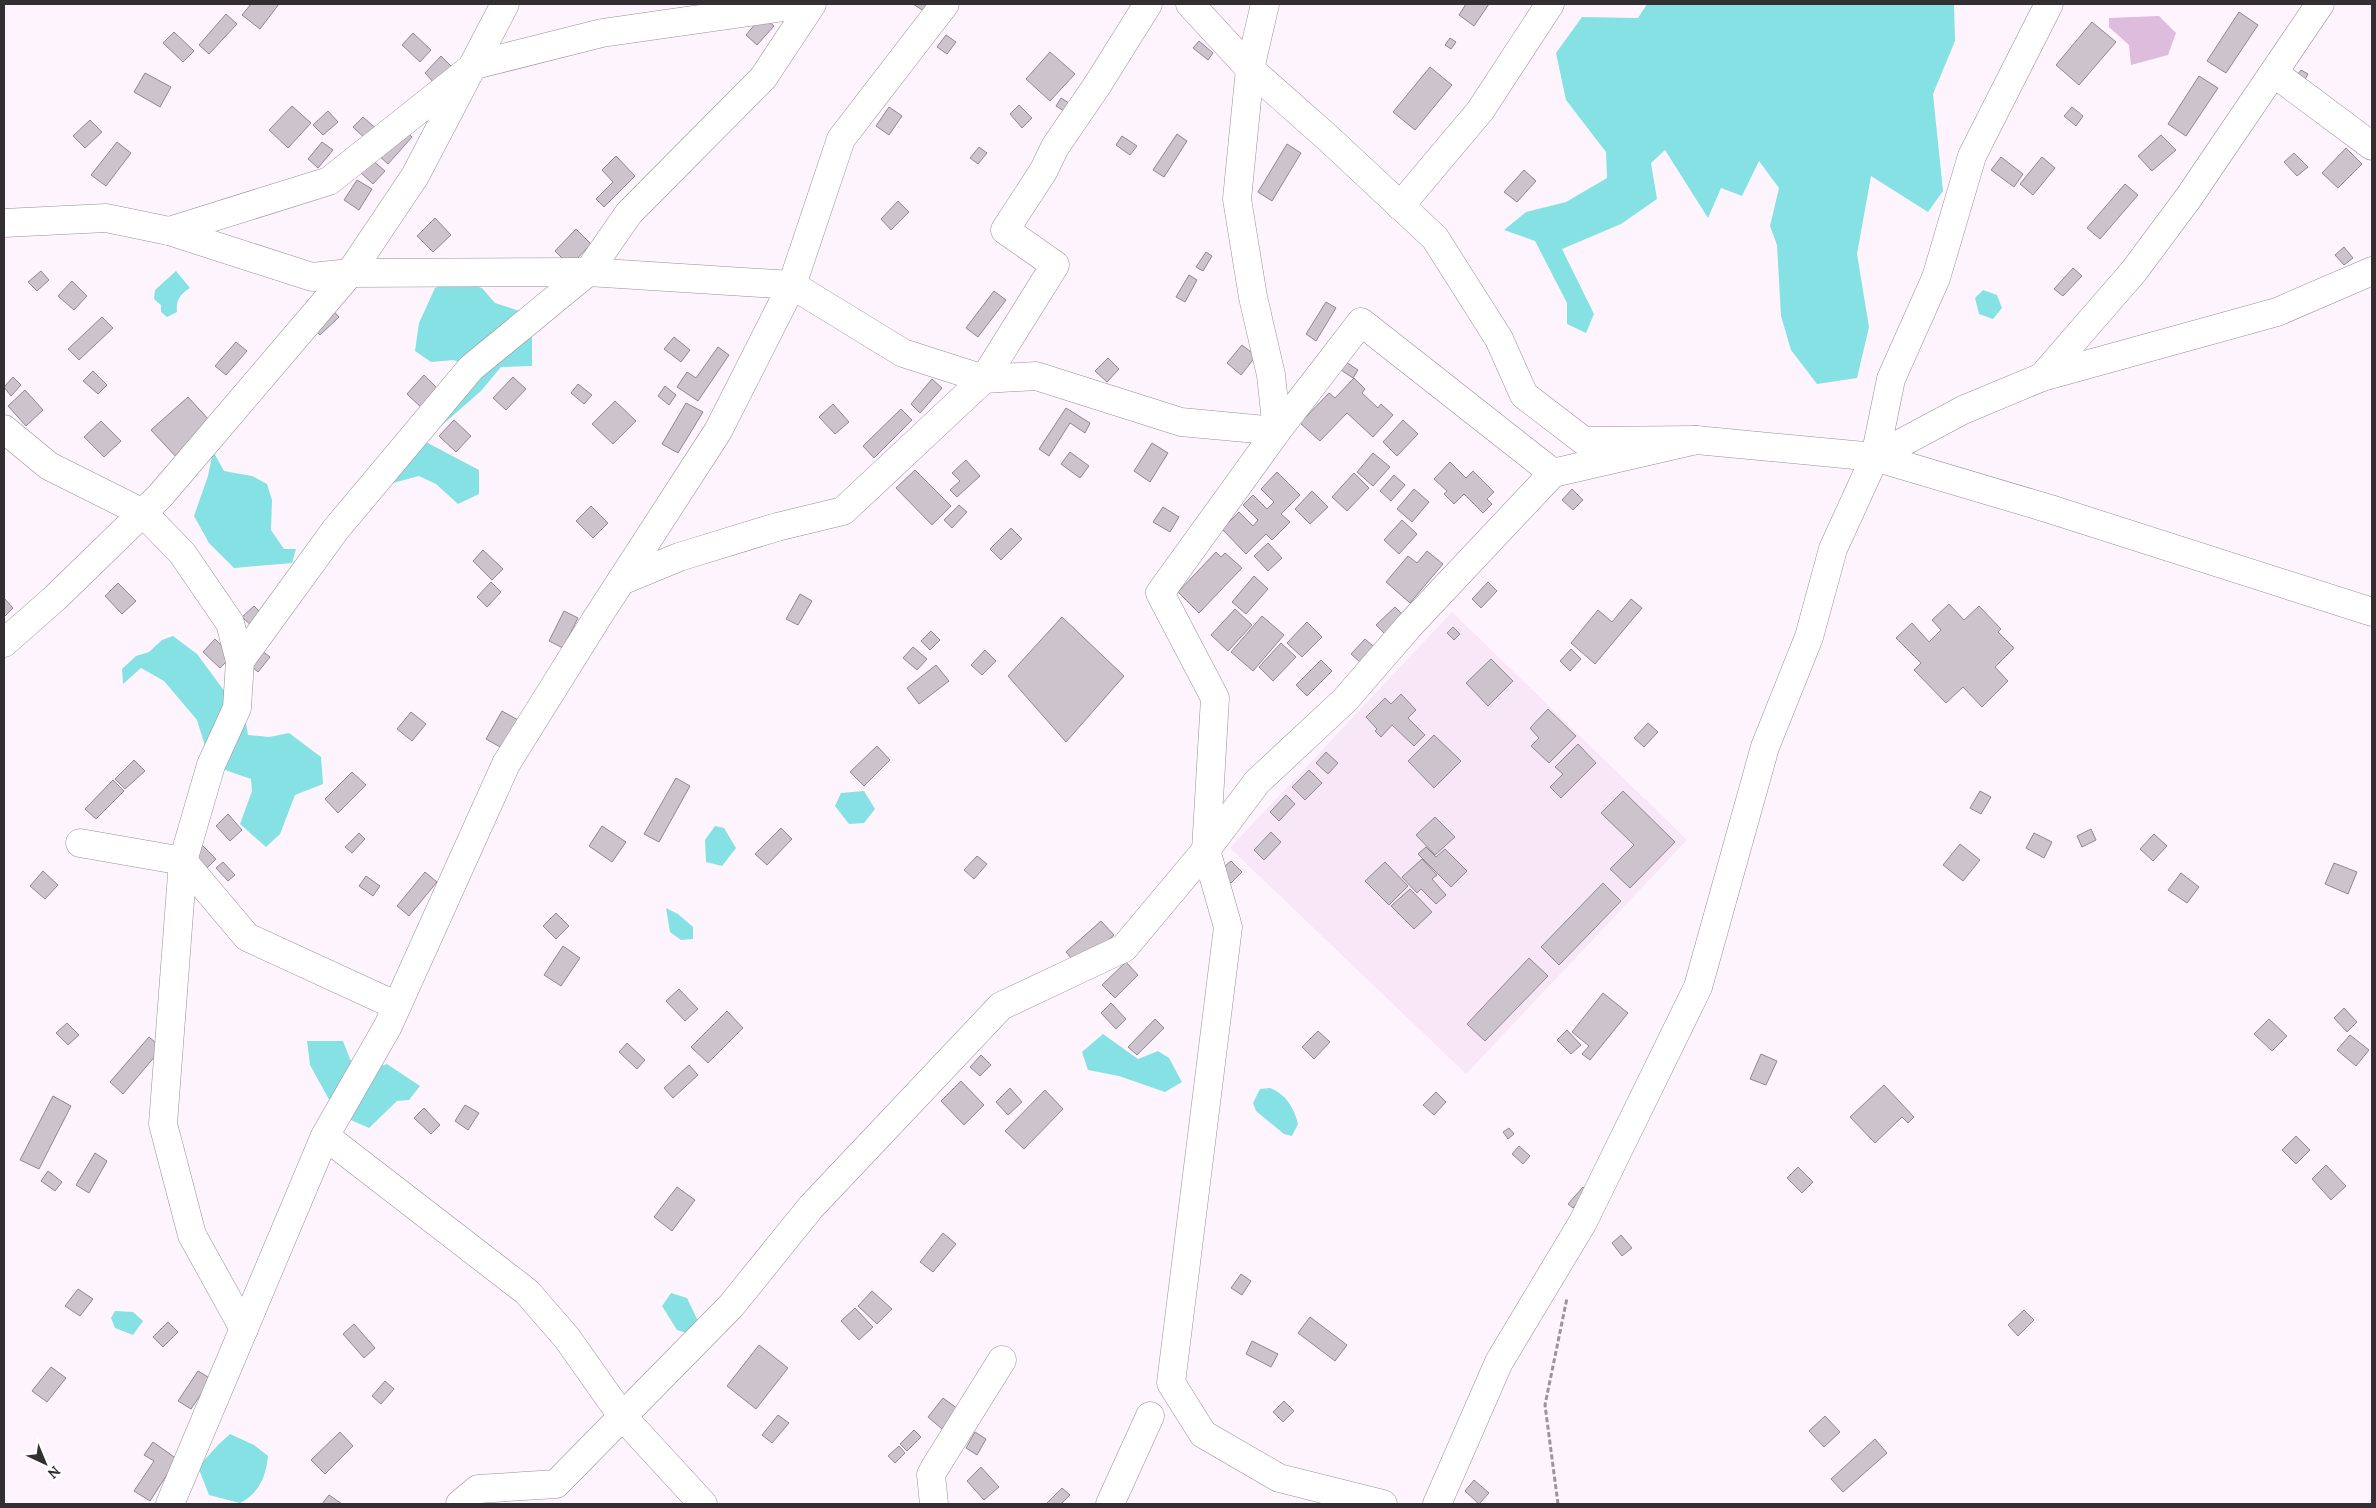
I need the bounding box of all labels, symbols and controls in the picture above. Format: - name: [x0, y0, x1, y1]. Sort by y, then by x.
- north arrow: [20, 1438, 70, 1488]
- text: N: [44, 1462, 64, 1483]

